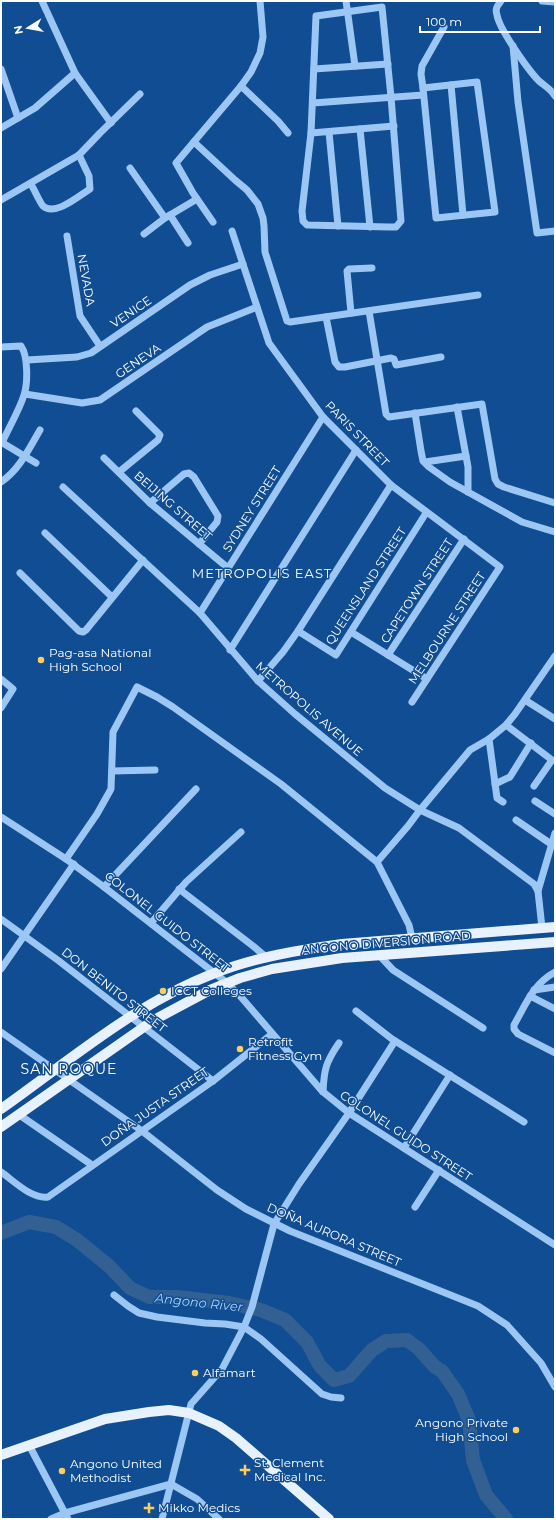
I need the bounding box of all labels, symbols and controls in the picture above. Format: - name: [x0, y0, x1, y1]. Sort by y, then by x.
- north arrow: [8, 8, 48, 48]
- scale bar: [420, 8, 540, 34]
- text: 100 m: [426, 14, 462, 29]
- text: N: [10, 24, 26, 36]
- street label: NEVADA: [75, 253, 99, 308]
- street label: VENICE: [107, 292, 154, 331]
- street label: GENEVA: [112, 340, 164, 381]
- street label: PARIS STREET: [322, 398, 392, 470]
- street label: SYDNEY STREET: [219, 463, 284, 555]
- street label: BEIJING STREET: [131, 468, 215, 544]
- street label: QUEENSLAND STREET: [322, 524, 409, 647]
- street label: CAPETOWN STREET: [377, 535, 456, 646]
- district label: METROPOLIS EAST: [192, 565, 332, 581]
- street label: MELBOURNE STREET: [405, 569, 488, 687]
- place label: Pag-asa National High School: [49, 645, 151, 674]
- marker: Pag-asa National High School: [36, 655, 46, 665]
- street label: METROPOLIS AVENUE: [253, 658, 366, 759]
- street label: COLONEL GUIDO STREET: [102, 868, 233, 975]
- street label: ANGONO DIVERSION ROAD: [301, 928, 471, 957]
- street label: DON BENITO STREET: [59, 944, 170, 1035]
- place label: ICCT Colleges: [171, 983, 252, 998]
- marker: ICCT Colleges: [158, 986, 168, 996]
- place label: Retrofit Fitness Gym: [248, 1034, 322, 1063]
- marker: Retrofit Fitness Gym: [235, 1044, 245, 1054]
- district label: SAN ROQUE: [21, 1060, 117, 1078]
- street label: DOÑA JUSTA STREET: [98, 1064, 212, 1150]
- street label: COLONEL GUIDO STREET: [337, 1087, 475, 1184]
- street label: DOÑA AURORA STREET: [265, 1199, 404, 1270]
- water label: Angono River: [153, 1289, 245, 1315]
- place label: Alfamart: [203, 1365, 256, 1380]
- marker: Alfamart: [190, 1368, 200, 1378]
- place label: Angono Private High School: [415, 1415, 508, 1444]
- marker: Angono Private High School: [511, 1425, 521, 1435]
- place label: St. Clement Medical Inc.: [254, 1455, 326, 1484]
- place label: Angono United Methodist: [70, 1456, 162, 1485]
- marker: St. Clement Medical Inc.: [239, 1464, 251, 1476]
- marker: Angono United Methodist: [57, 1466, 67, 1476]
- place label: Mikko Medics: [158, 1500, 240, 1515]
- marker: Mikko Medics: [143, 1502, 155, 1514]

